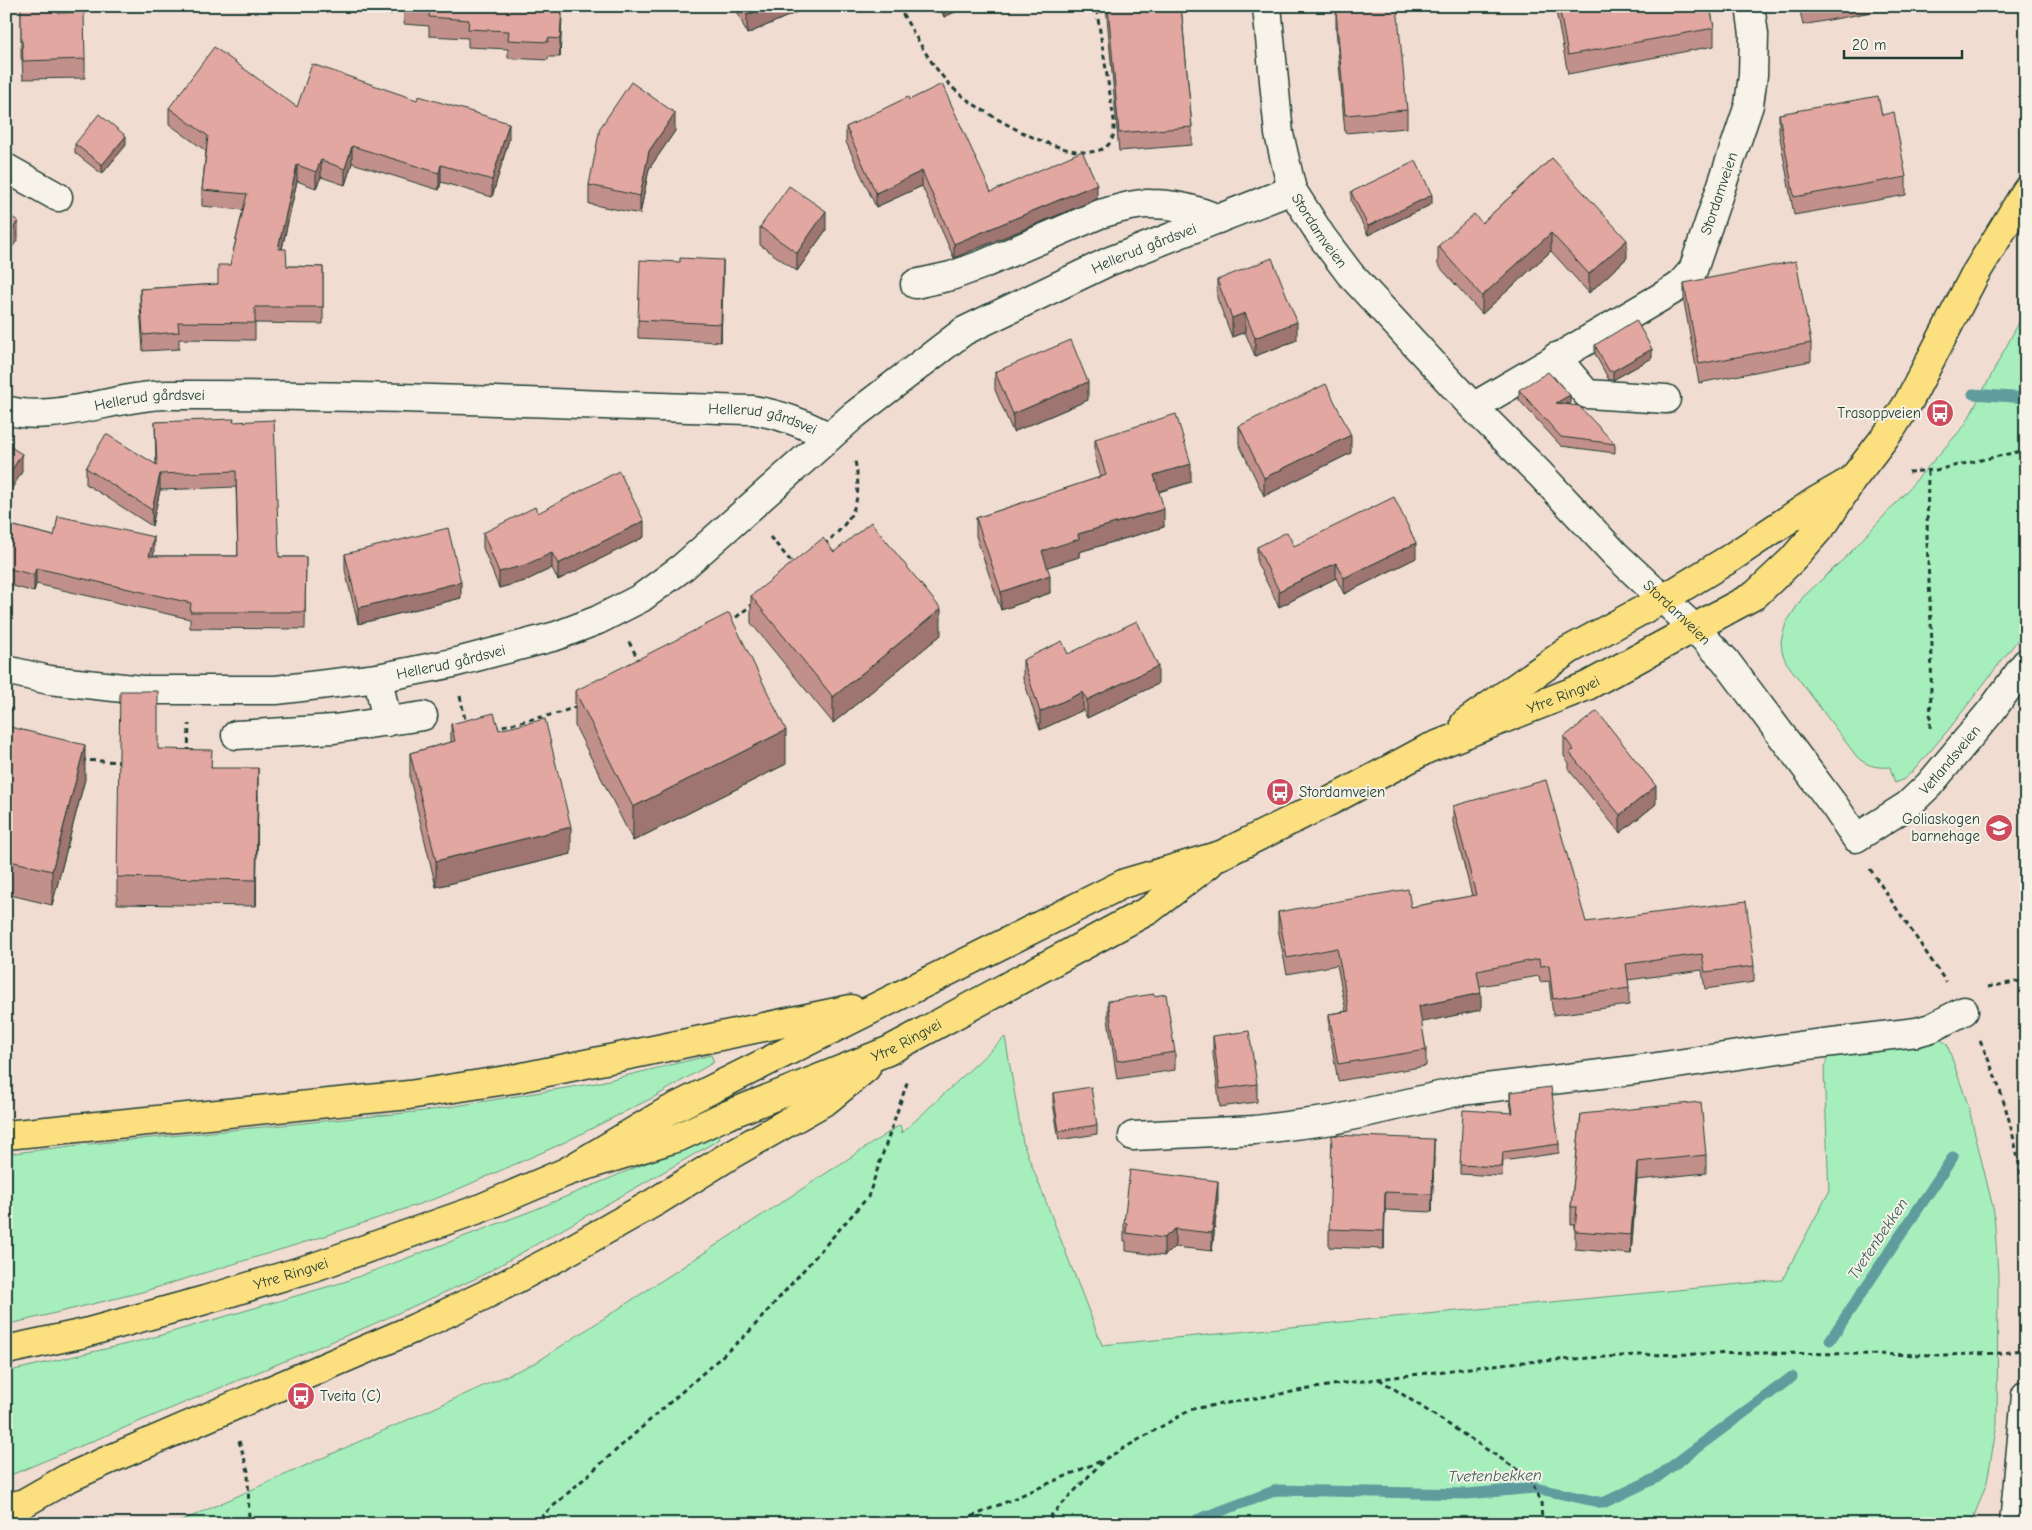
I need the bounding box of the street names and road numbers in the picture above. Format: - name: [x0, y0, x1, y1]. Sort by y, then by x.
- street label: Stordamveien: [1697, 150, 1741, 237]
- street label: Stordamveien: [1288, 190, 1351, 271]
- street label: Hellerud gårdsvei: [1088, 219, 1199, 278]
- street label: Hellerud gårdsvei: [93, 386, 205, 415]
- street label: Hellerud gårdsvei: [708, 400, 820, 438]
- street label: Stordamveien: [1640, 576, 1714, 649]
- street label: Hellerud gårdsvei: [395, 641, 507, 683]
- street label: Ytre Ringvei: [1524, 672, 1603, 718]
- street label: Vetlandsveien: [1916, 721, 1984, 798]
- street label: Ytre Ringvei: [868, 1015, 945, 1066]
- street label: Ytre Ringvei: [251, 1254, 330, 1294]

